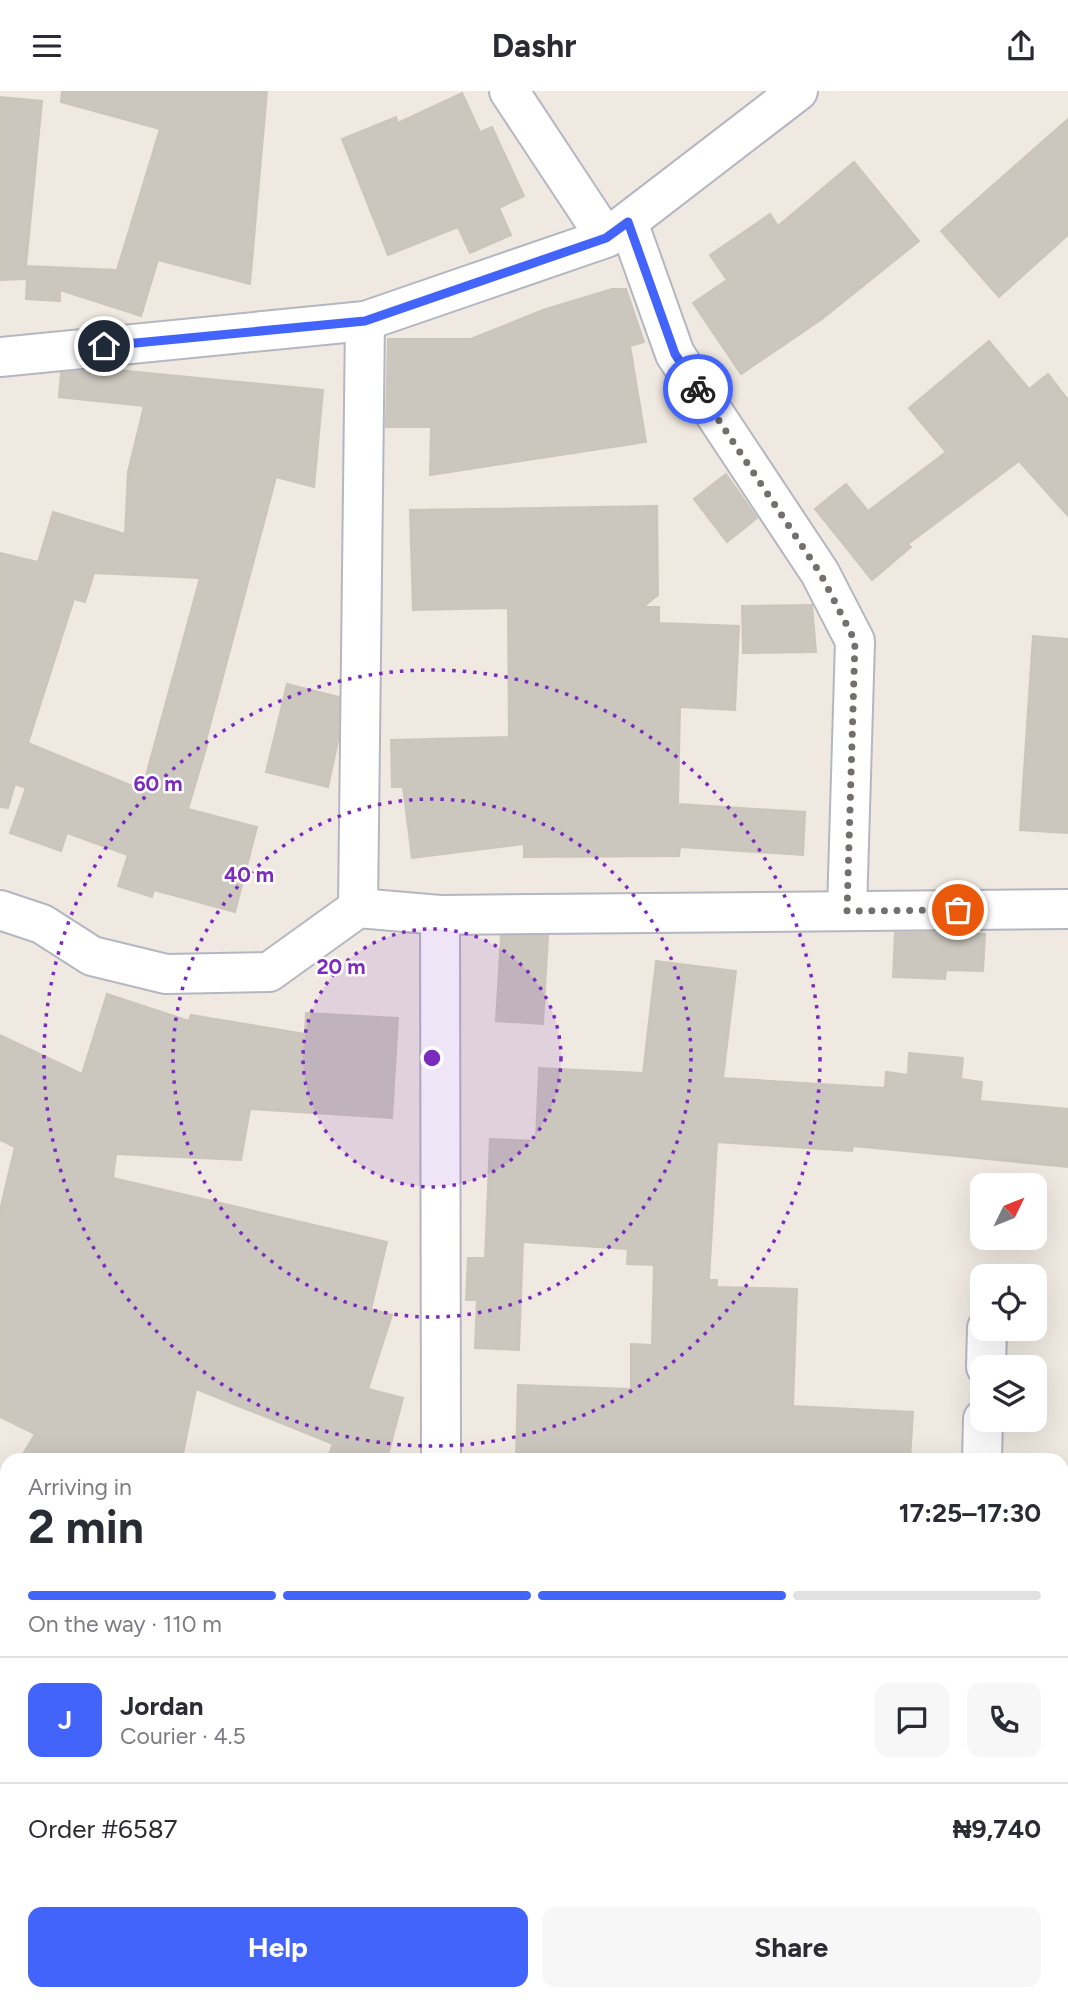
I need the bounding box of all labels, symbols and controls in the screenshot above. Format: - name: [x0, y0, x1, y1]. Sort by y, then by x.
- icon: menu: [28, 27, 66, 65]
- text: Dashr: [492, 27, 576, 65]
- icon: share: [1002, 27, 1040, 65]
- pin: [74, 316, 134, 376]
- icon: home: [85, 327, 123, 365]
- courier: [663, 354, 733, 424]
- icon: bike: [679, 370, 717, 408]
- text: 60 m: [133, 771, 183, 796]
- text: 40 m: [224, 862, 274, 887]
- pin: [928, 880, 988, 940]
- icon: bag: [939, 891, 977, 929]
- text: 20 m: [316, 954, 366, 979]
- centre of rings: [420, 1046, 444, 1070]
- north arrow: [970, 1173, 1046, 1249]
- map controls: [970, 1173, 1047, 1432]
- button: locate: [970, 1264, 1047, 1341]
- button: layers: [970, 1355, 1047, 1432]
- text: Arriving in: [28, 1473, 132, 1501]
- text: 17:25–17:30: [899, 1497, 1041, 1529]
- text: 2 min: [28, 1499, 144, 1555]
- text: On the way · 110 m: [28, 1610, 222, 1638]
- button: chat: [875, 1683, 949, 1757]
- button: phone: [967, 1683, 1041, 1757]
- text: Jordan: [120, 1690, 203, 1722]
- text: J: [58, 1704, 72, 1736]
- text: Courier · 4.5: [120, 1722, 246, 1750]
- text: Order #6587: [28, 1813, 178, 1845]
- text: ₦9,740: [953, 1813, 1041, 1845]
- button: Help: [28, 1907, 528, 1987]
- button: Share: [542, 1907, 1041, 1987]

